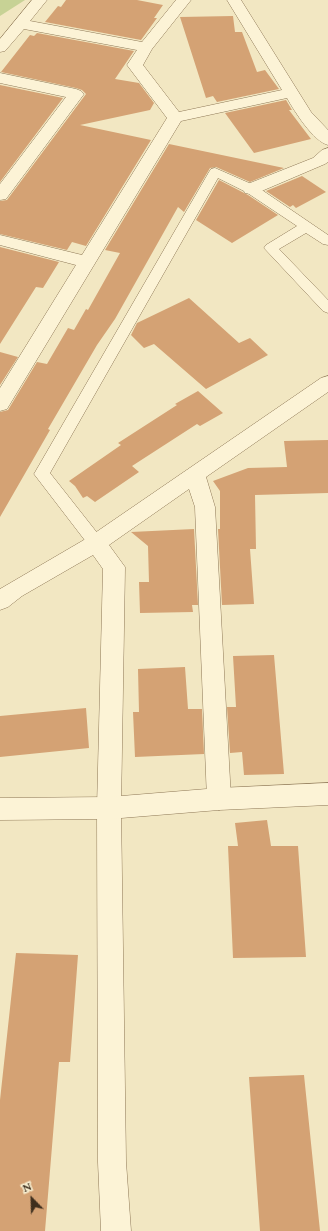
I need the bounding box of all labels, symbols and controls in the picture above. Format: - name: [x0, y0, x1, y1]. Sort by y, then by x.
- text: N: [20, 1178, 35, 1197]
- north arrow: [12, 1179, 52, 1219]

